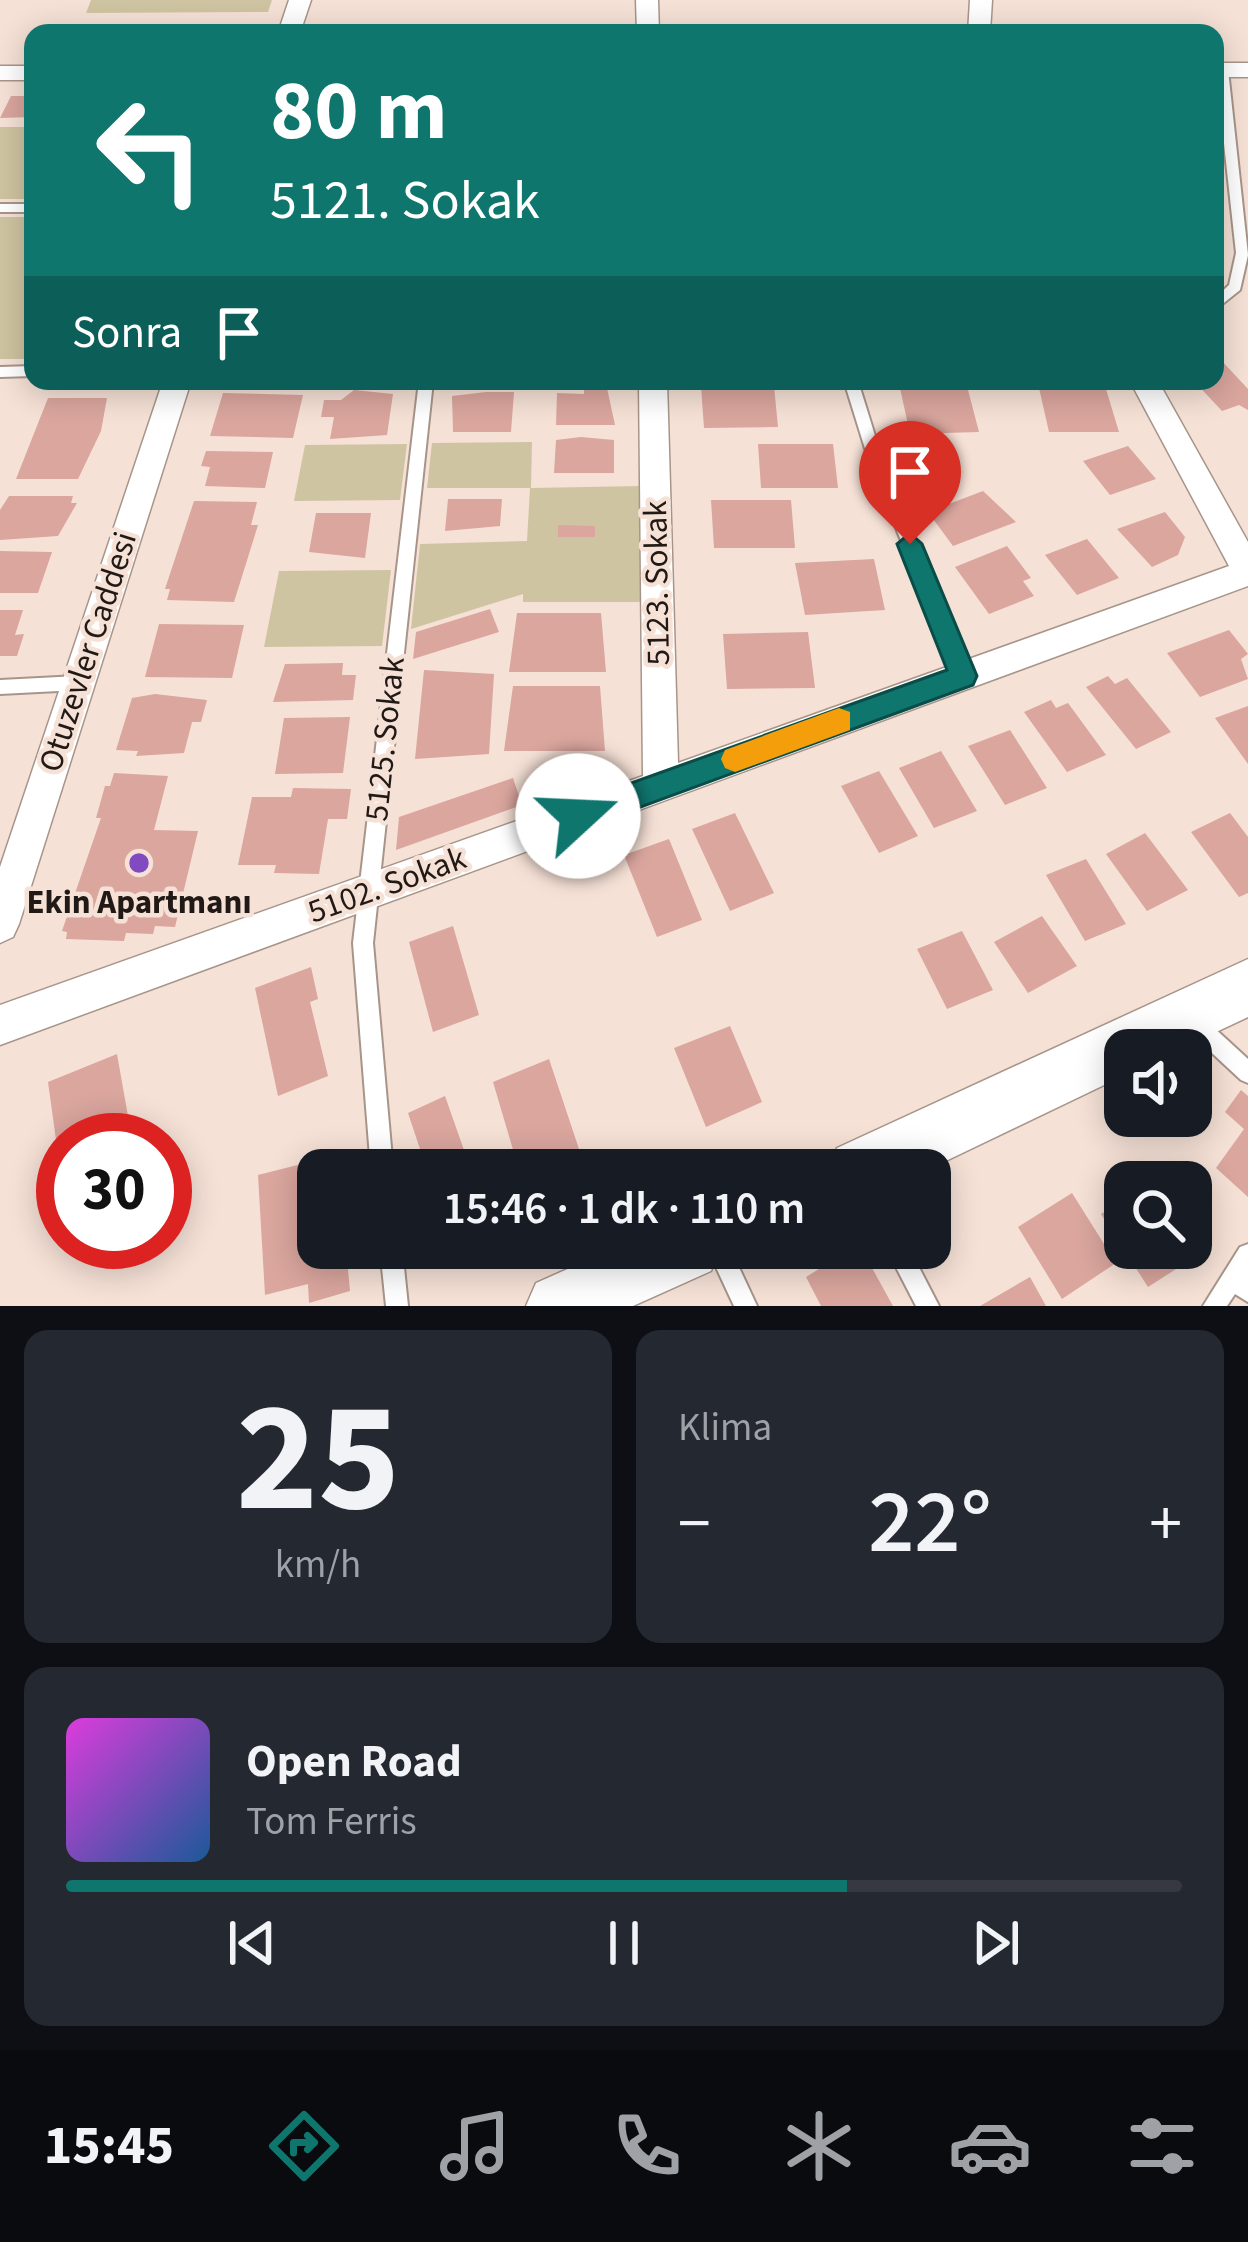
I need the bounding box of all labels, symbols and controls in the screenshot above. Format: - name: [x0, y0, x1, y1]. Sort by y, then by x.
- text: 80 m: [270, 52, 448, 172]
- icon: left: [72, 72, 228, 228]
- text: 5121. Sokak: [270, 163, 540, 240]
- icon: arrive: [206, 300, 272, 366]
- text: Sonra: [72, 301, 182, 365]
- pin: [859, 421, 961, 544]
- icon: arrive: [877, 439, 943, 505]
- street label: 5123. Sokak: [632, 499, 682, 666]
- street label: Otuzevler Caddesi: [27, 526, 149, 778]
- street label: 5125. Sokak: [353, 654, 417, 823]
- position arrow: [515, 753, 641, 879]
- street label: 5102. Sokak: [301, 834, 473, 935]
- marker: Ekin Apartmanı: [126, 850, 152, 876]
- place label: Ekin Apartmanı: [26, 879, 252, 926]
- map controls: [1104, 1029, 1212, 1269]
- button: sound: [1104, 1029, 1212, 1137]
- speed limit sign: 30: [36, 1113, 192, 1269]
- button: search: [1104, 1161, 1212, 1269]
- text: 15:46 · 1 dk · 110 m: [443, 1177, 805, 1241]
- text: 25: [236, 1348, 400, 1570]
- text: Klima: [678, 1400, 772, 1456]
- text: 22°: [868, 1459, 992, 1587]
- text: −: [678, 1477, 711, 1571]
- text: +: [1149, 1477, 1182, 1571]
- text: km/h: [275, 1537, 361, 1593]
- text: Open Road: [246, 1730, 462, 1794]
- text: Tom Ferris: [246, 1794, 417, 1850]
- icon: previous: [219, 1910, 285, 1976]
- icon: pause: [591, 1910, 657, 1976]
- icon: next: [963, 1910, 1029, 1976]
- icon: directions: [262, 2104, 346, 2188]
- icon: music: [433, 2104, 517, 2188]
- icon: phone: [605, 2104, 689, 2188]
- icon: climate: [777, 2104, 861, 2188]
- icon: car: [948, 2104, 1032, 2188]
- icon: filters: [1120, 2104, 1204, 2188]
- text: 15:45: [44, 2108, 174, 2185]

